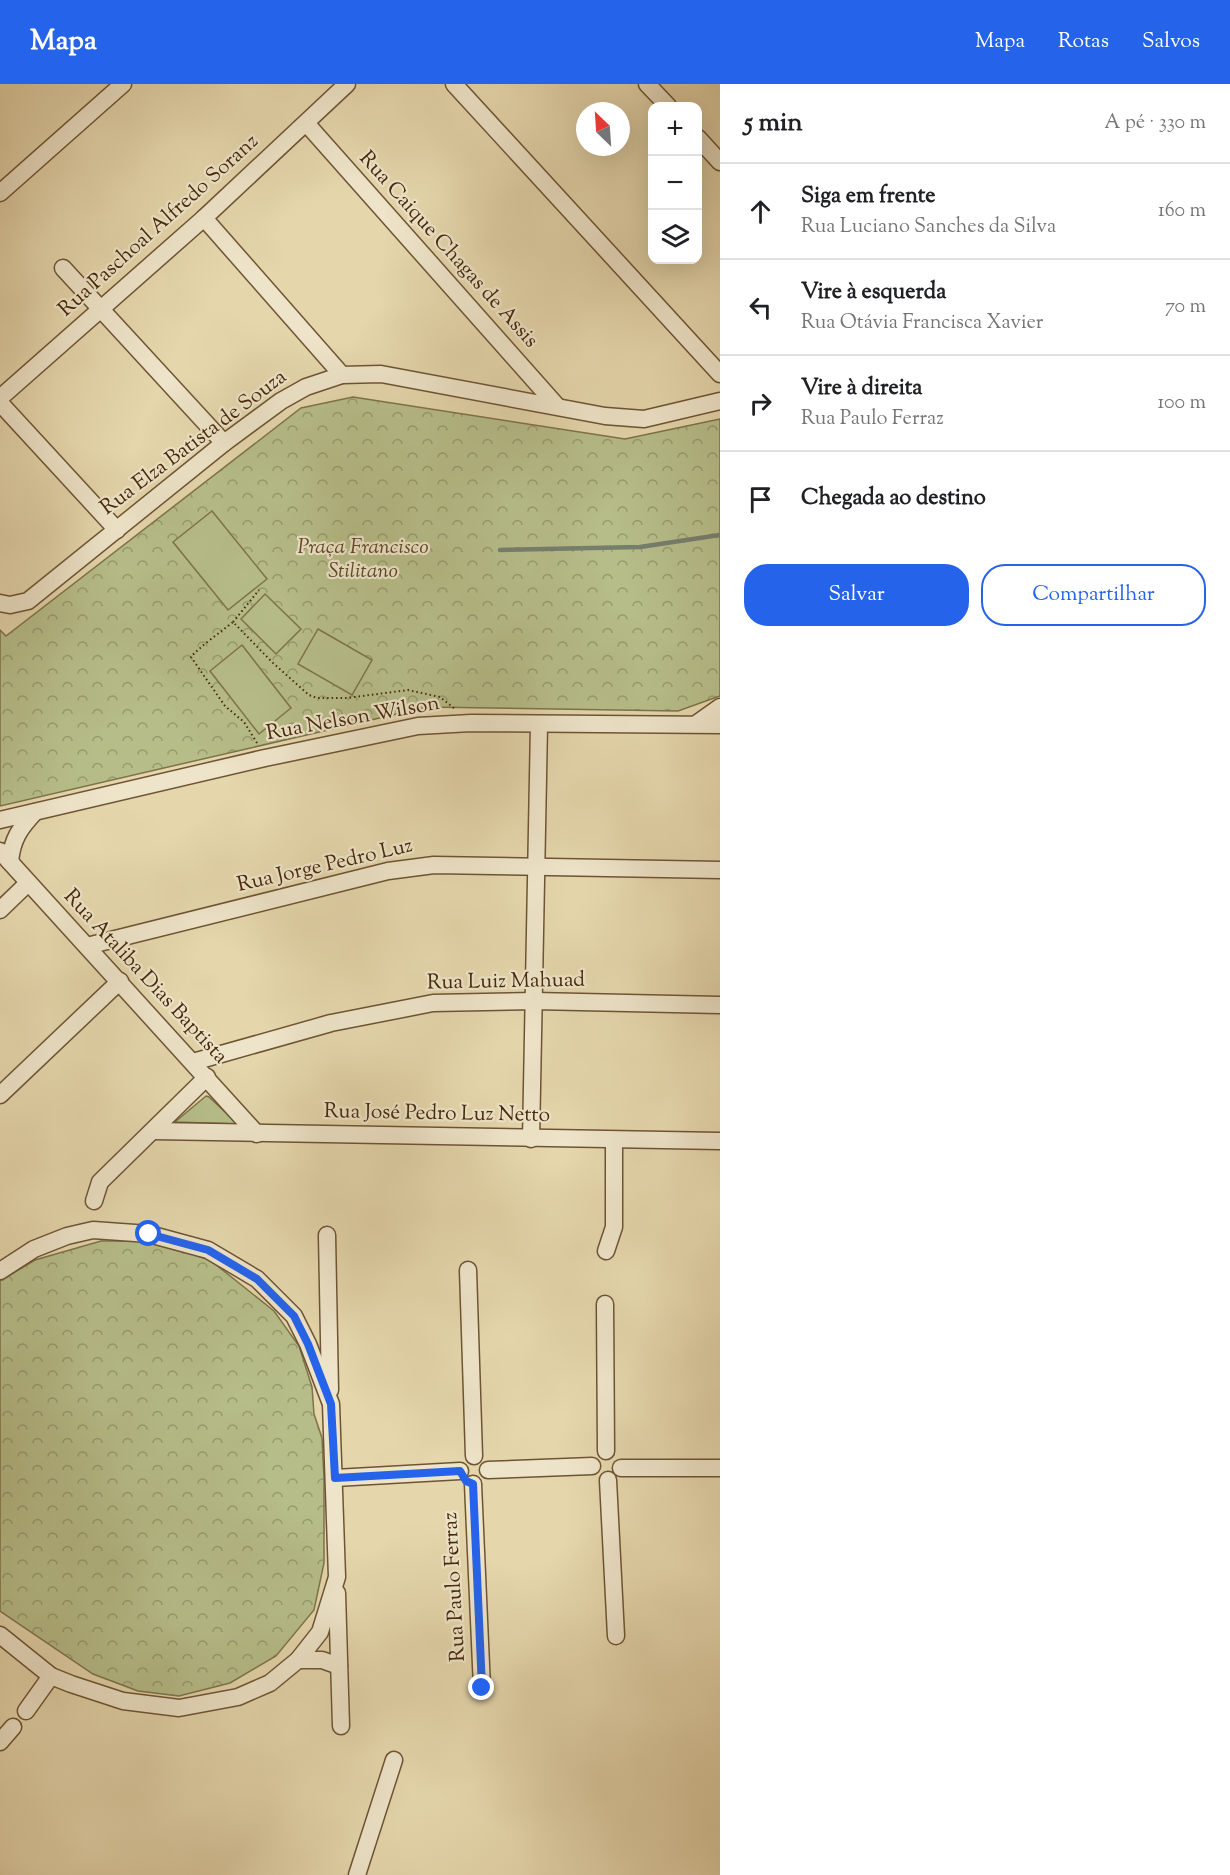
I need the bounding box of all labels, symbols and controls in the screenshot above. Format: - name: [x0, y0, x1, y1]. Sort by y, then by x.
- text: Mapa: [30, 22, 97, 62]
- text: Mapa: [975, 27, 1025, 57]
- text: Rotas: [1058, 27, 1109, 57]
- text: Salvos: [1142, 27, 1200, 57]
- north arrow: [576, 102, 630, 156]
- map controls: [648, 102, 702, 264]
- button: +: [648, 102, 702, 156]
- text: 5 min: [744, 105, 803, 142]
- text: A pé · 330 m: [1104, 109, 1206, 138]
- street label: Rua Paschoal Alfredo Soranz: [52, 128, 266, 324]
- street label: Rua Caique Chagas de Assis: [351, 145, 545, 355]
- button: −: [648, 156, 702, 210]
- text: Siga em frente: [801, 181, 936, 213]
- icon: ahead: [744, 195, 777, 228]
- text: 160 m: [1158, 197, 1206, 226]
- button: layers: [648, 210, 702, 264]
- text: Rua Luciano Sanches da Silva: [801, 213, 1056, 242]
- text: Vire à esquerda: [801, 277, 946, 309]
- icon: left: [744, 291, 777, 324]
- text: 70 m: [1165, 293, 1206, 322]
- text: Rua Otávia Francisca Xavier: [801, 309, 1043, 338]
- street label: Rua Elza Batista de Souza: [95, 363, 294, 523]
- text: Vire à direita: [801, 373, 923, 405]
- icon: right: [744, 387, 777, 420]
- text: 100 m: [1157, 389, 1206, 418]
- text: Rua Paulo Ferraz: [801, 405, 944, 434]
- icon: arrive: [744, 483, 777, 516]
- text: Chegada ao destino: [801, 483, 986, 515]
- park label: Praça Francisco Stilitano: [297, 533, 429, 587]
- button: Salvar: [744, 564, 969, 626]
- button: Compartilhar: [981, 564, 1206, 626]
- street label: Rua Nelson Wilson: [264, 689, 442, 749]
- street label: Rua Jorge Pedro Luz: [234, 831, 416, 901]
- street label: Rua Ataliba Dias Baptista: [56, 883, 234, 1071]
- street label: Rua Luiz Mahuad: [427, 966, 586, 998]
- street label: Rua José Pedro Luz Netto: [324, 1097, 550, 1131]
- route start: [135, 1220, 161, 1246]
- street label: Rua Paulo Ferraz: [436, 1511, 474, 1663]
- route end: [468, 1674, 494, 1700]

